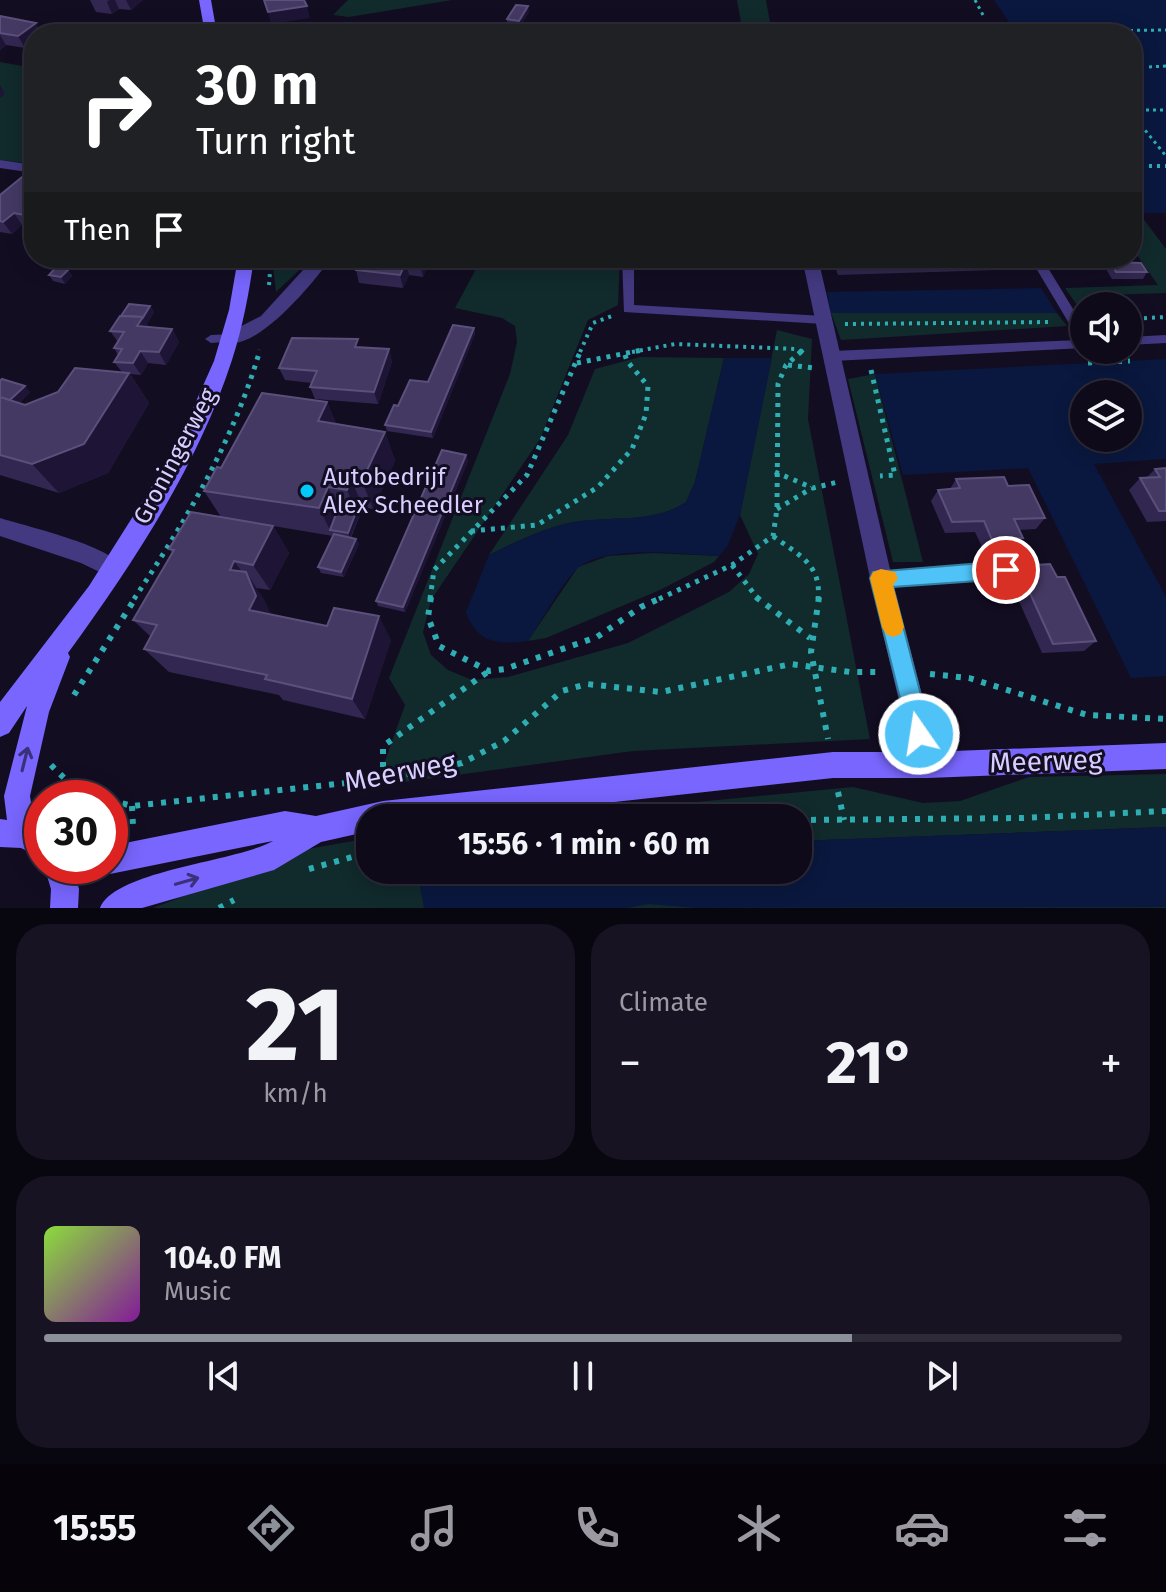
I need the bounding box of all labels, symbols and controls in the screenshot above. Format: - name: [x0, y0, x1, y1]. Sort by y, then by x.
- text: 30 m: [196, 52, 318, 119]
- icon: right: [64, 56, 168, 160]
- text: Turn right: [196, 120, 356, 164]
- icon: arrive: [147, 208, 191, 252]
- text: Then: [64, 212, 131, 248]
- map controls: [1070, 292, 1142, 452]
- button: sound: [1070, 292, 1142, 364]
- button: layers: [1070, 380, 1142, 452]
- street label: Groningerweg: [127, 383, 223, 529]
- place label: Autobedrijf Alex Scheedler: [323, 463, 484, 519]
- marker: Autobedrijf Alex Scheedler: [298, 482, 316, 500]
- pin: [972, 536, 1040, 604]
- icon: arrive: [984, 548, 1028, 592]
- position arrow: [877, 692, 961, 776]
- street label: Meerweg: [989, 743, 1103, 779]
- street label: Meerweg: [341, 745, 459, 799]
- one-way arrow: [19, 746, 34, 772]
- speed limit sign: 30: [24, 780, 128, 884]
- text: 15:56 · 1 min · 60 m: [458, 826, 710, 862]
- one-way arrow: [173, 873, 199, 888]
- text: 21: [246, 963, 345, 1088]
- text: Climate: [619, 987, 708, 1018]
- text: 21°: [826, 1027, 915, 1099]
- text: −: [619, 1037, 641, 1090]
- text: +: [1100, 1037, 1122, 1090]
- text: km/h: [263, 1078, 328, 1109]
- text: 104.0 FM: [164, 1240, 281, 1276]
- text: Music: [164, 1276, 231, 1307]
- icon: previous: [202, 1354, 246, 1398]
- icon: pause: [561, 1354, 605, 1398]
- icon: next: [920, 1354, 964, 1398]
- icon: directions: [243, 1500, 299, 1556]
- icon: music: [406, 1500, 462, 1556]
- icon: phone: [569, 1500, 625, 1556]
- icon: climate: [731, 1500, 787, 1556]
- icon: car: [894, 1500, 950, 1556]
- icon: filters: [1057, 1500, 1113, 1556]
- text: 15:55: [53, 1506, 137, 1550]

